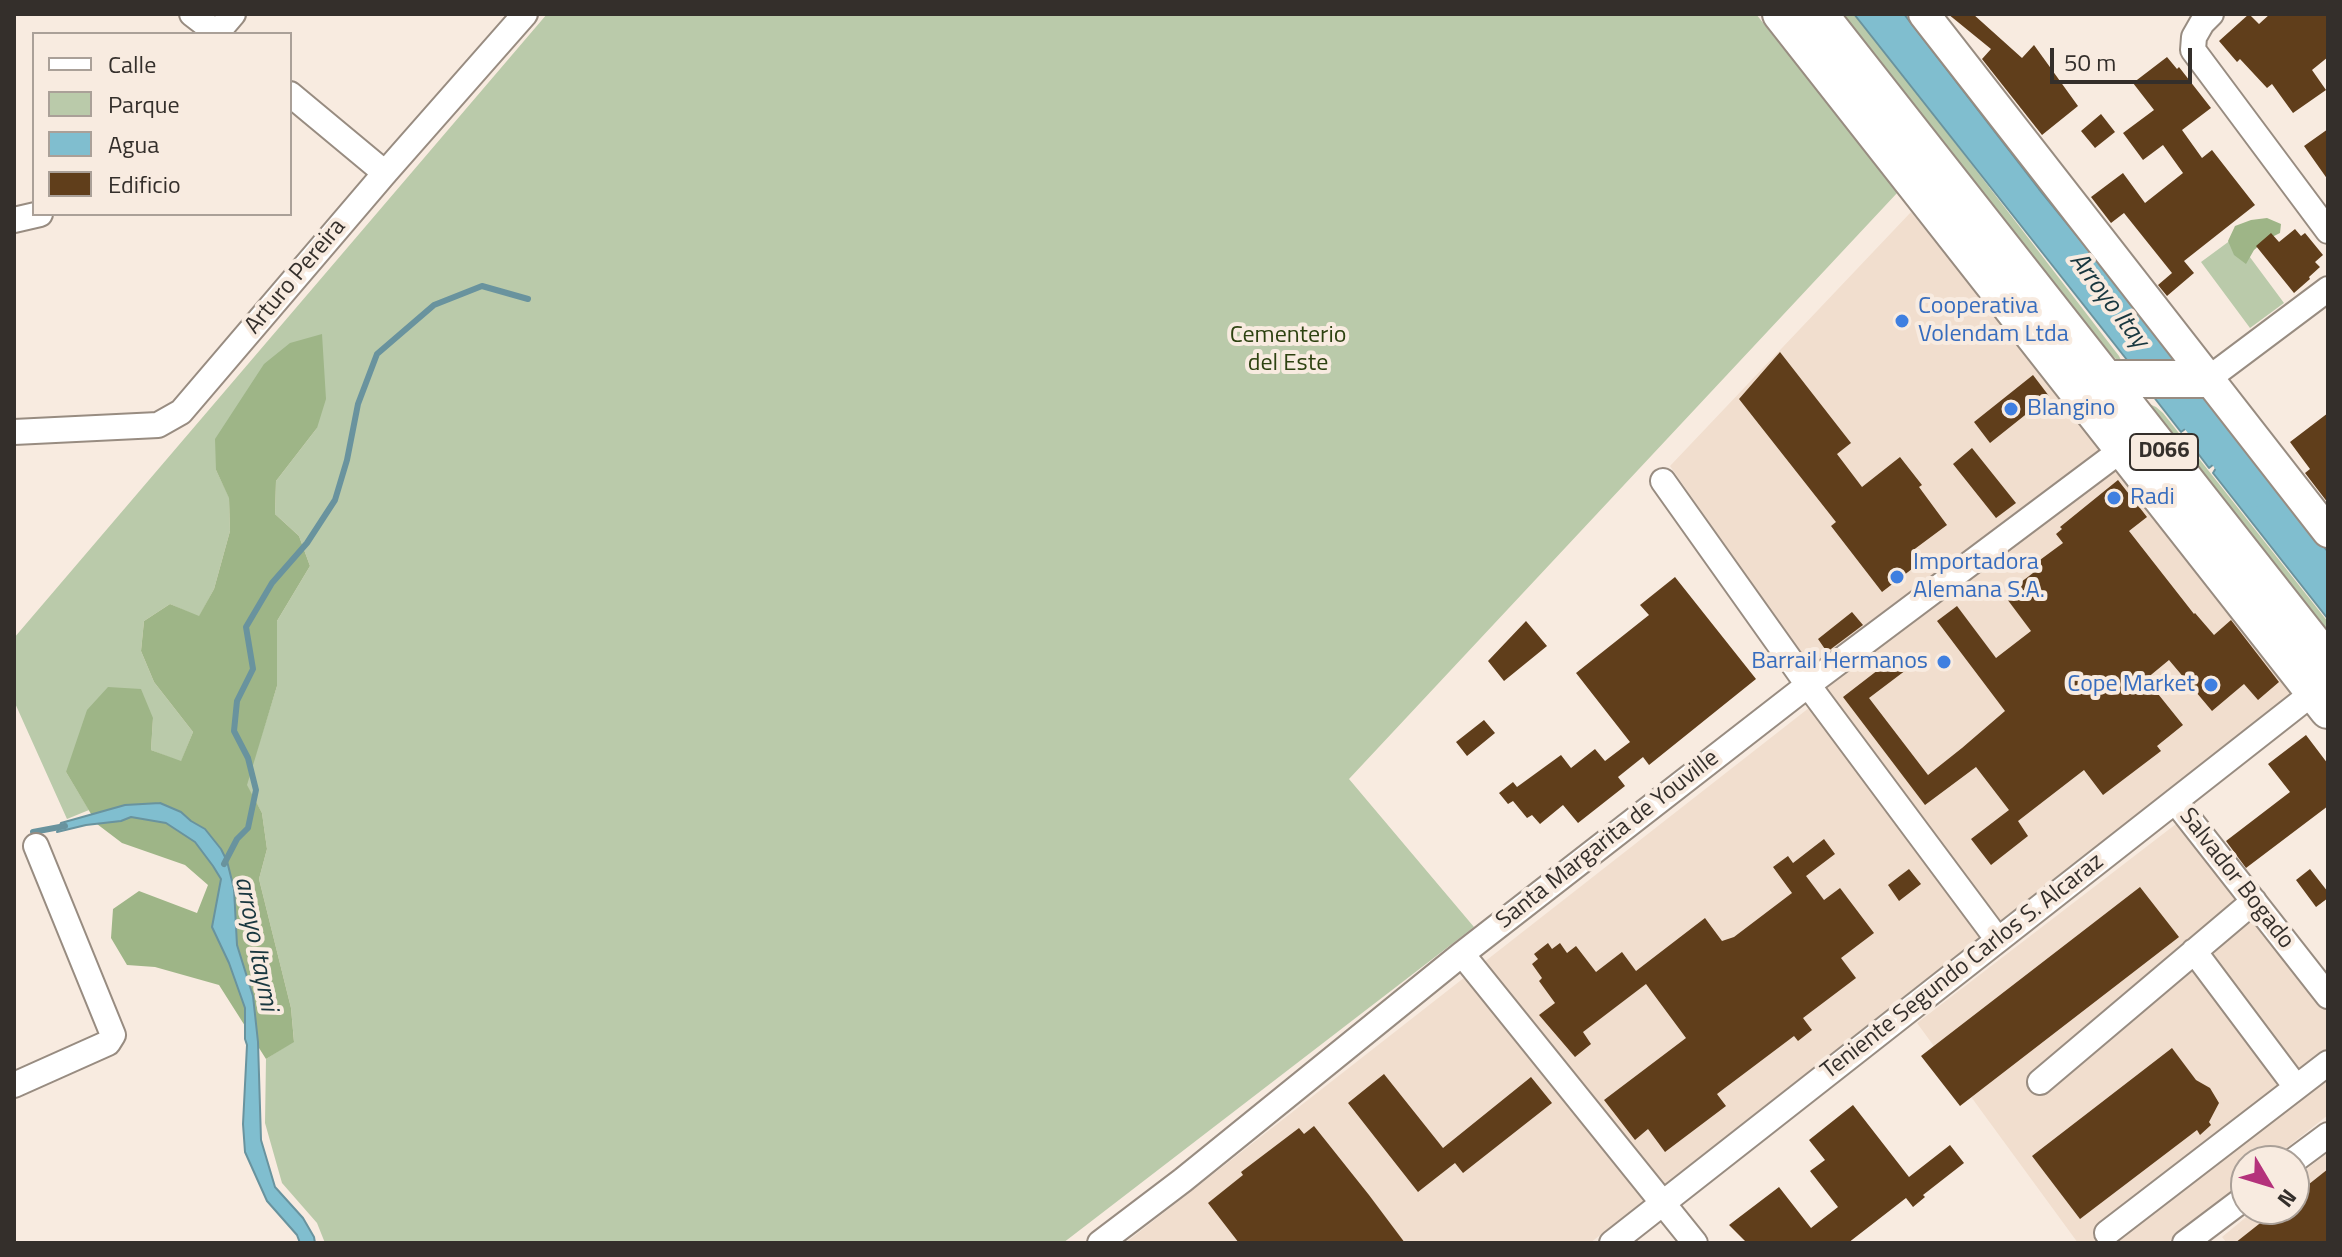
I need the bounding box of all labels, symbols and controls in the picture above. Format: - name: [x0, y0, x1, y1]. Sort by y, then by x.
- legend: [32, 32, 292, 216]
- scale bar: [2054, 32, 2196, 82]
- text: 50 m: [2064, 44, 2116, 80]
- text: Calle: [108, 46, 156, 82]
- text: Parque: [108, 86, 180, 122]
- text: Agua: [108, 126, 159, 162]
- text: Edificio: [108, 166, 181, 202]
- street label: Arturo Pereira: [239, 213, 353, 341]
- water label: Arroyo Itay: [2062, 247, 2154, 355]
- place label: Cooperativa Volendam Ltda: [1918, 293, 2069, 349]
- marker: Cooperativa Volendam Ltda: [1893, 312, 1911, 330]
- park label: Cementerio del Este: [1230, 322, 1346, 378]
- place label: Blangino: [2027, 395, 2115, 423]
- marker: Blangino: [2002, 400, 2020, 418]
- road number: D066: [2130, 434, 2198, 470]
- place label: Radi: [2130, 484, 2175, 512]
- marker: Radi: [2105, 489, 2123, 507]
- place label: Importadora Alemana S.A.: [1913, 549, 2045, 605]
- marker: Importadora Alemana S.A.: [1888, 568, 1906, 586]
- place label: Barrail Hermanos: [1751, 648, 1928, 676]
- marker: Barrail Hermanos: [1935, 653, 1953, 671]
- place label: Cope Market: [2067, 671, 2195, 699]
- marker: Cope Market: [2202, 676, 2220, 694]
- street label: Santa Margarita de Youville: [1491, 744, 1725, 936]
- street label: Salvador Bogado: [2172, 803, 2300, 955]
- street label: Teniente Segundo Carlos S. Alcaraz: [1816, 848, 2110, 1086]
- water label: arroyo Itaymi: [227, 874, 283, 1014]
- north arrow: [2230, 1145, 2310, 1225]
- text: N: [2269, 1182, 2305, 1215]

